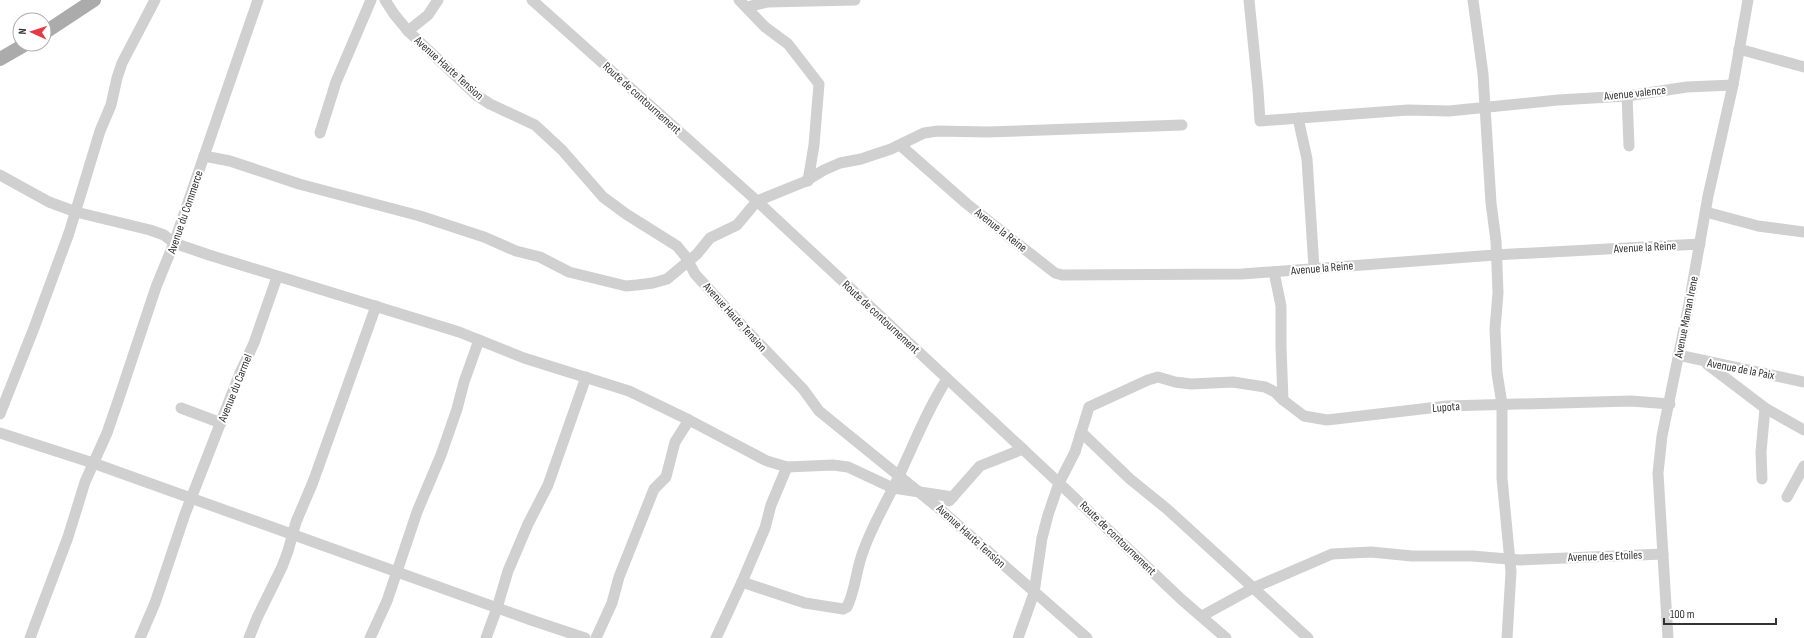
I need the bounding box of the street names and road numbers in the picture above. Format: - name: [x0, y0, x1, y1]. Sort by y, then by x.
- street label: Avenue Haute Tension: [410, 33, 486, 103]
- street label: Route de contournement: [599, 59, 684, 138]
- street label: Avenue valence: [1602, 83, 1667, 104]
- street label: Avenue du Commerce: [164, 168, 207, 257]
- street label: Avenue la Reine: [971, 205, 1030, 256]
- street label: Avenue la Reine: [1612, 238, 1677, 257]
- street label: Avenue la Reine: [1289, 258, 1354, 279]
- street label: Avenue Maman Irene: [1671, 275, 1702, 360]
- street label: Route de contournement: [839, 278, 923, 357]
- street label: Avenue Haute Tension: [699, 279, 770, 355]
- street label: Avenue du Carmel: [215, 352, 256, 425]
- street label: Avenue de la Paix: [1705, 355, 1776, 383]
- street label: Lupota: [1432, 399, 1461, 416]
- street label: Route de contournement: [1076, 498, 1159, 579]
- street label: Avenue Haute Tension: [932, 501, 1008, 571]
- street label: Avenue des Etoiles: [1567, 548, 1642, 565]

